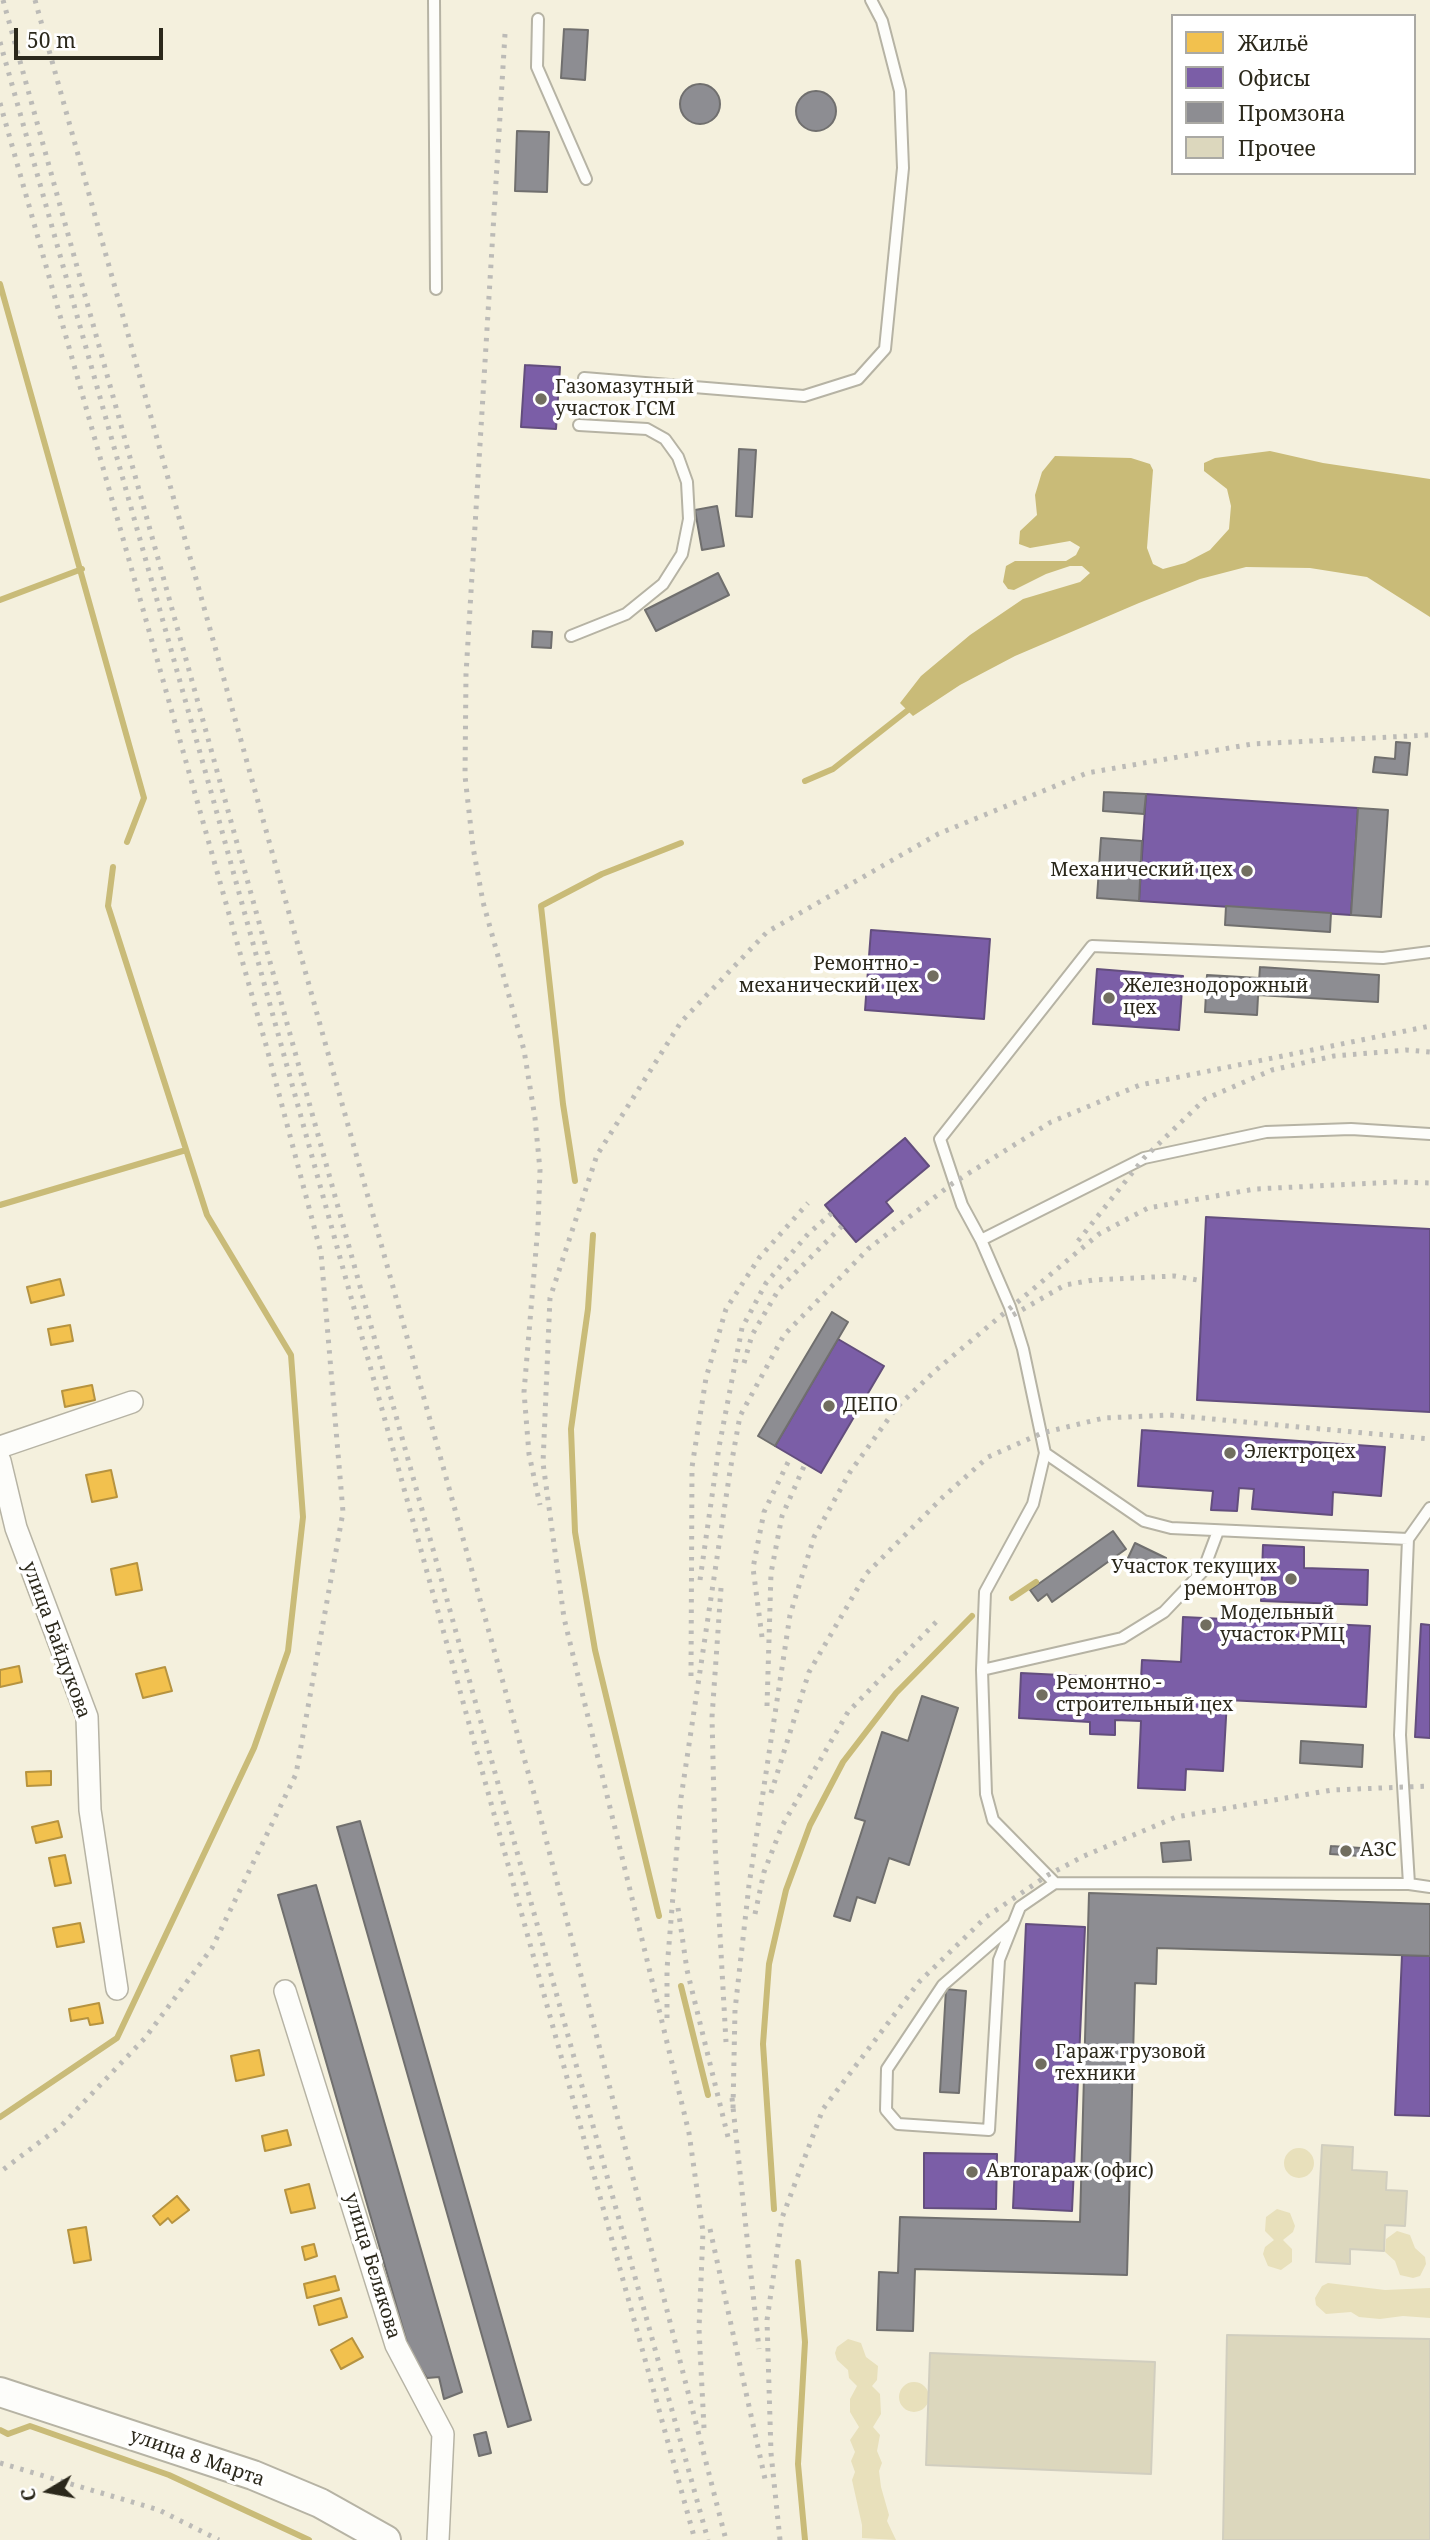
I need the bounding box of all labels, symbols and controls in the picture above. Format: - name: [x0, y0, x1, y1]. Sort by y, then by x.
- scale bar: [18, 14, 166, 58]
- legend: [1171, 14, 1416, 175]
- text: 50 m: [27, 26, 76, 54]
- text: Жильё: [1238, 29, 1308, 57]
- text: Офисы: [1238, 64, 1310, 92]
- text: Промзона: [1238, 99, 1346, 127]
- text: Прочее: [1238, 134, 1316, 162]
- place label: Газомазутный участок ГСМ: [555, 377, 694, 421]
- marker: Газомазутный участок ГСМ: [533, 391, 549, 407]
- place label: Механический цех: [1050, 860, 1233, 882]
- marker: Механический цех: [1239, 863, 1255, 879]
- place label: Ремонтно - механический цех: [739, 954, 919, 998]
- marker: Ремонтно - механический цех: [925, 968, 941, 984]
- place label: Железнодорожный цех: [1123, 976, 1308, 1020]
- marker: Железнодорожный цех: [1101, 990, 1117, 1006]
- place label: ДЕПО: [843, 1395, 898, 1417]
- marker: ДЕПО: [821, 1398, 837, 1414]
- place label: Электроцех: [1244, 1442, 1356, 1464]
- marker: Электроцех: [1222, 1445, 1238, 1461]
- place label: Участок текущих ремонтов: [1111, 1557, 1277, 1601]
- street label: улица Байдукова: [17, 1558, 95, 1722]
- marker: Участок текущих ремонтов: [1283, 1571, 1299, 1587]
- place label: Модельный участок РМЦ: [1220, 1603, 1345, 1647]
- marker: Модельный участок РМЦ: [1198, 1617, 1214, 1633]
- place label: Ремонтно - строительный цех: [1056, 1673, 1233, 1717]
- marker: Ремонтно - строительный цех: [1034, 1687, 1050, 1703]
- place label: АЗС: [1360, 1840, 1396, 1862]
- marker: АЗС: [1338, 1843, 1354, 1859]
- place label: Гараж грузовой техники: [1055, 2042, 1206, 2086]
- marker: Гараж грузовой техники: [1033, 2056, 1049, 2072]
- place label: Автогараж (офис): [986, 2161, 1154, 2183]
- marker: Автогараж (офис): [964, 2164, 980, 2180]
- street label: улица Белякова: [339, 2190, 405, 2342]
- street label: улица 8 Марта: [127, 2424, 267, 2492]
- north arrow: [14, 2456, 84, 2526]
- text: С: [14, 2486, 42, 2503]

